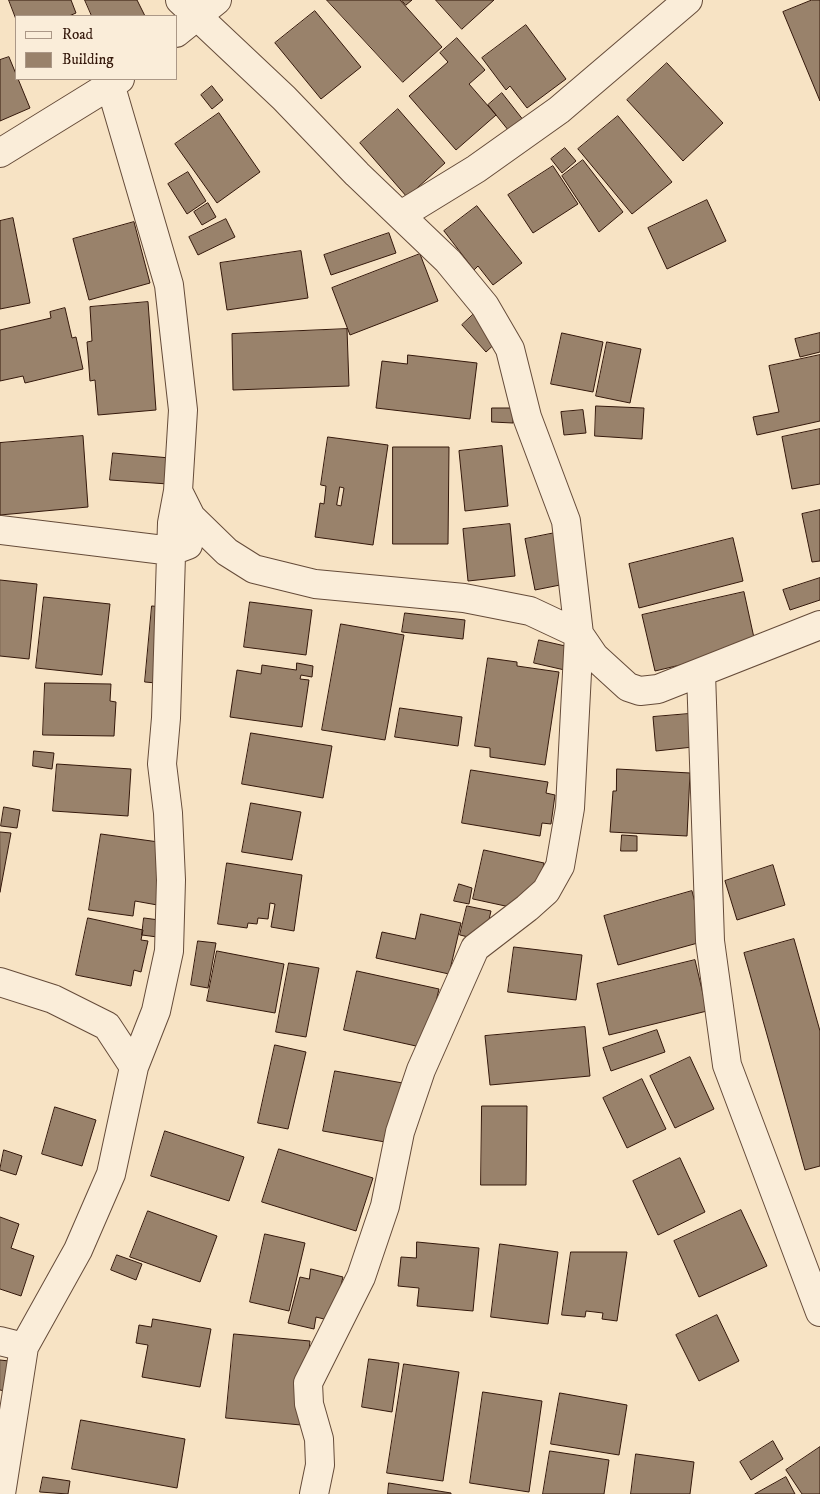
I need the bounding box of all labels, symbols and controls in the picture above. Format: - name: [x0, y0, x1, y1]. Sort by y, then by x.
- legend: [15, 15, 178, 80]
- text: Road: [62, 25, 93, 44]
- text: Building: [62, 50, 114, 69]

